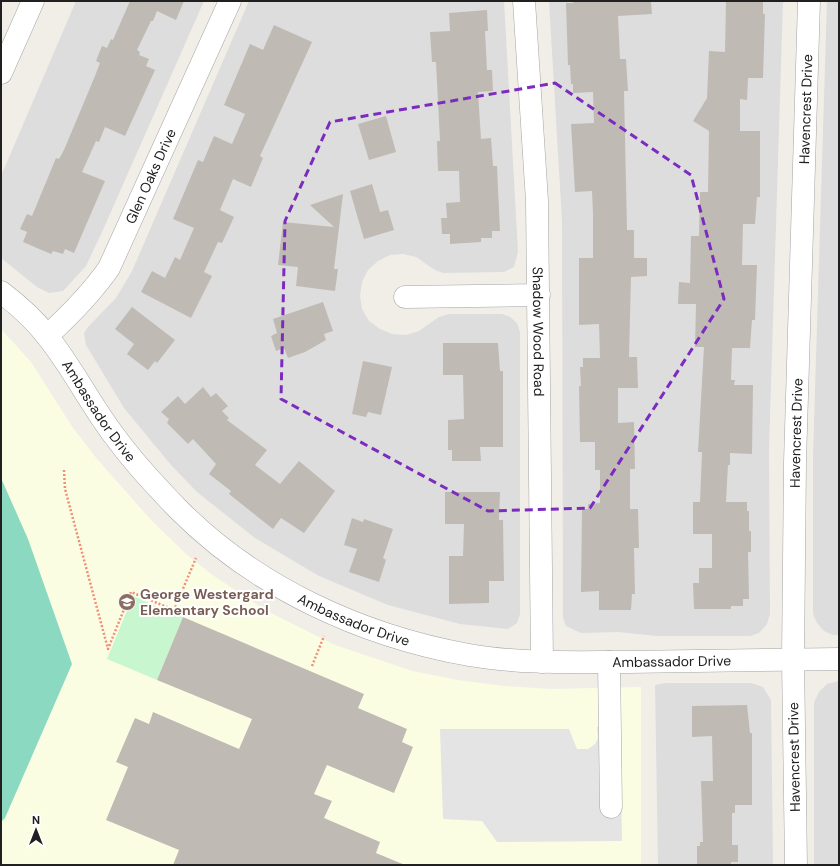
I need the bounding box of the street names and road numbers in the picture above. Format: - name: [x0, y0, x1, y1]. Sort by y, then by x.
- street label: Havencrest Drive: [795, 54, 816, 164]
- street label: Glen Oaks Drive: [121, 126, 180, 227]
- street label: Shadow Wood Road: [529, 267, 548, 397]
- street label: Ambassador Drive: [58, 357, 140, 465]
- street label: Havencrest Drive: [786, 378, 807, 488]
- street label: Ambassador Drive: [295, 589, 412, 650]
- street label: Ambassador Drive: [612, 652, 731, 671]
- street label: Havencrest Drive: [784, 702, 804, 812]

